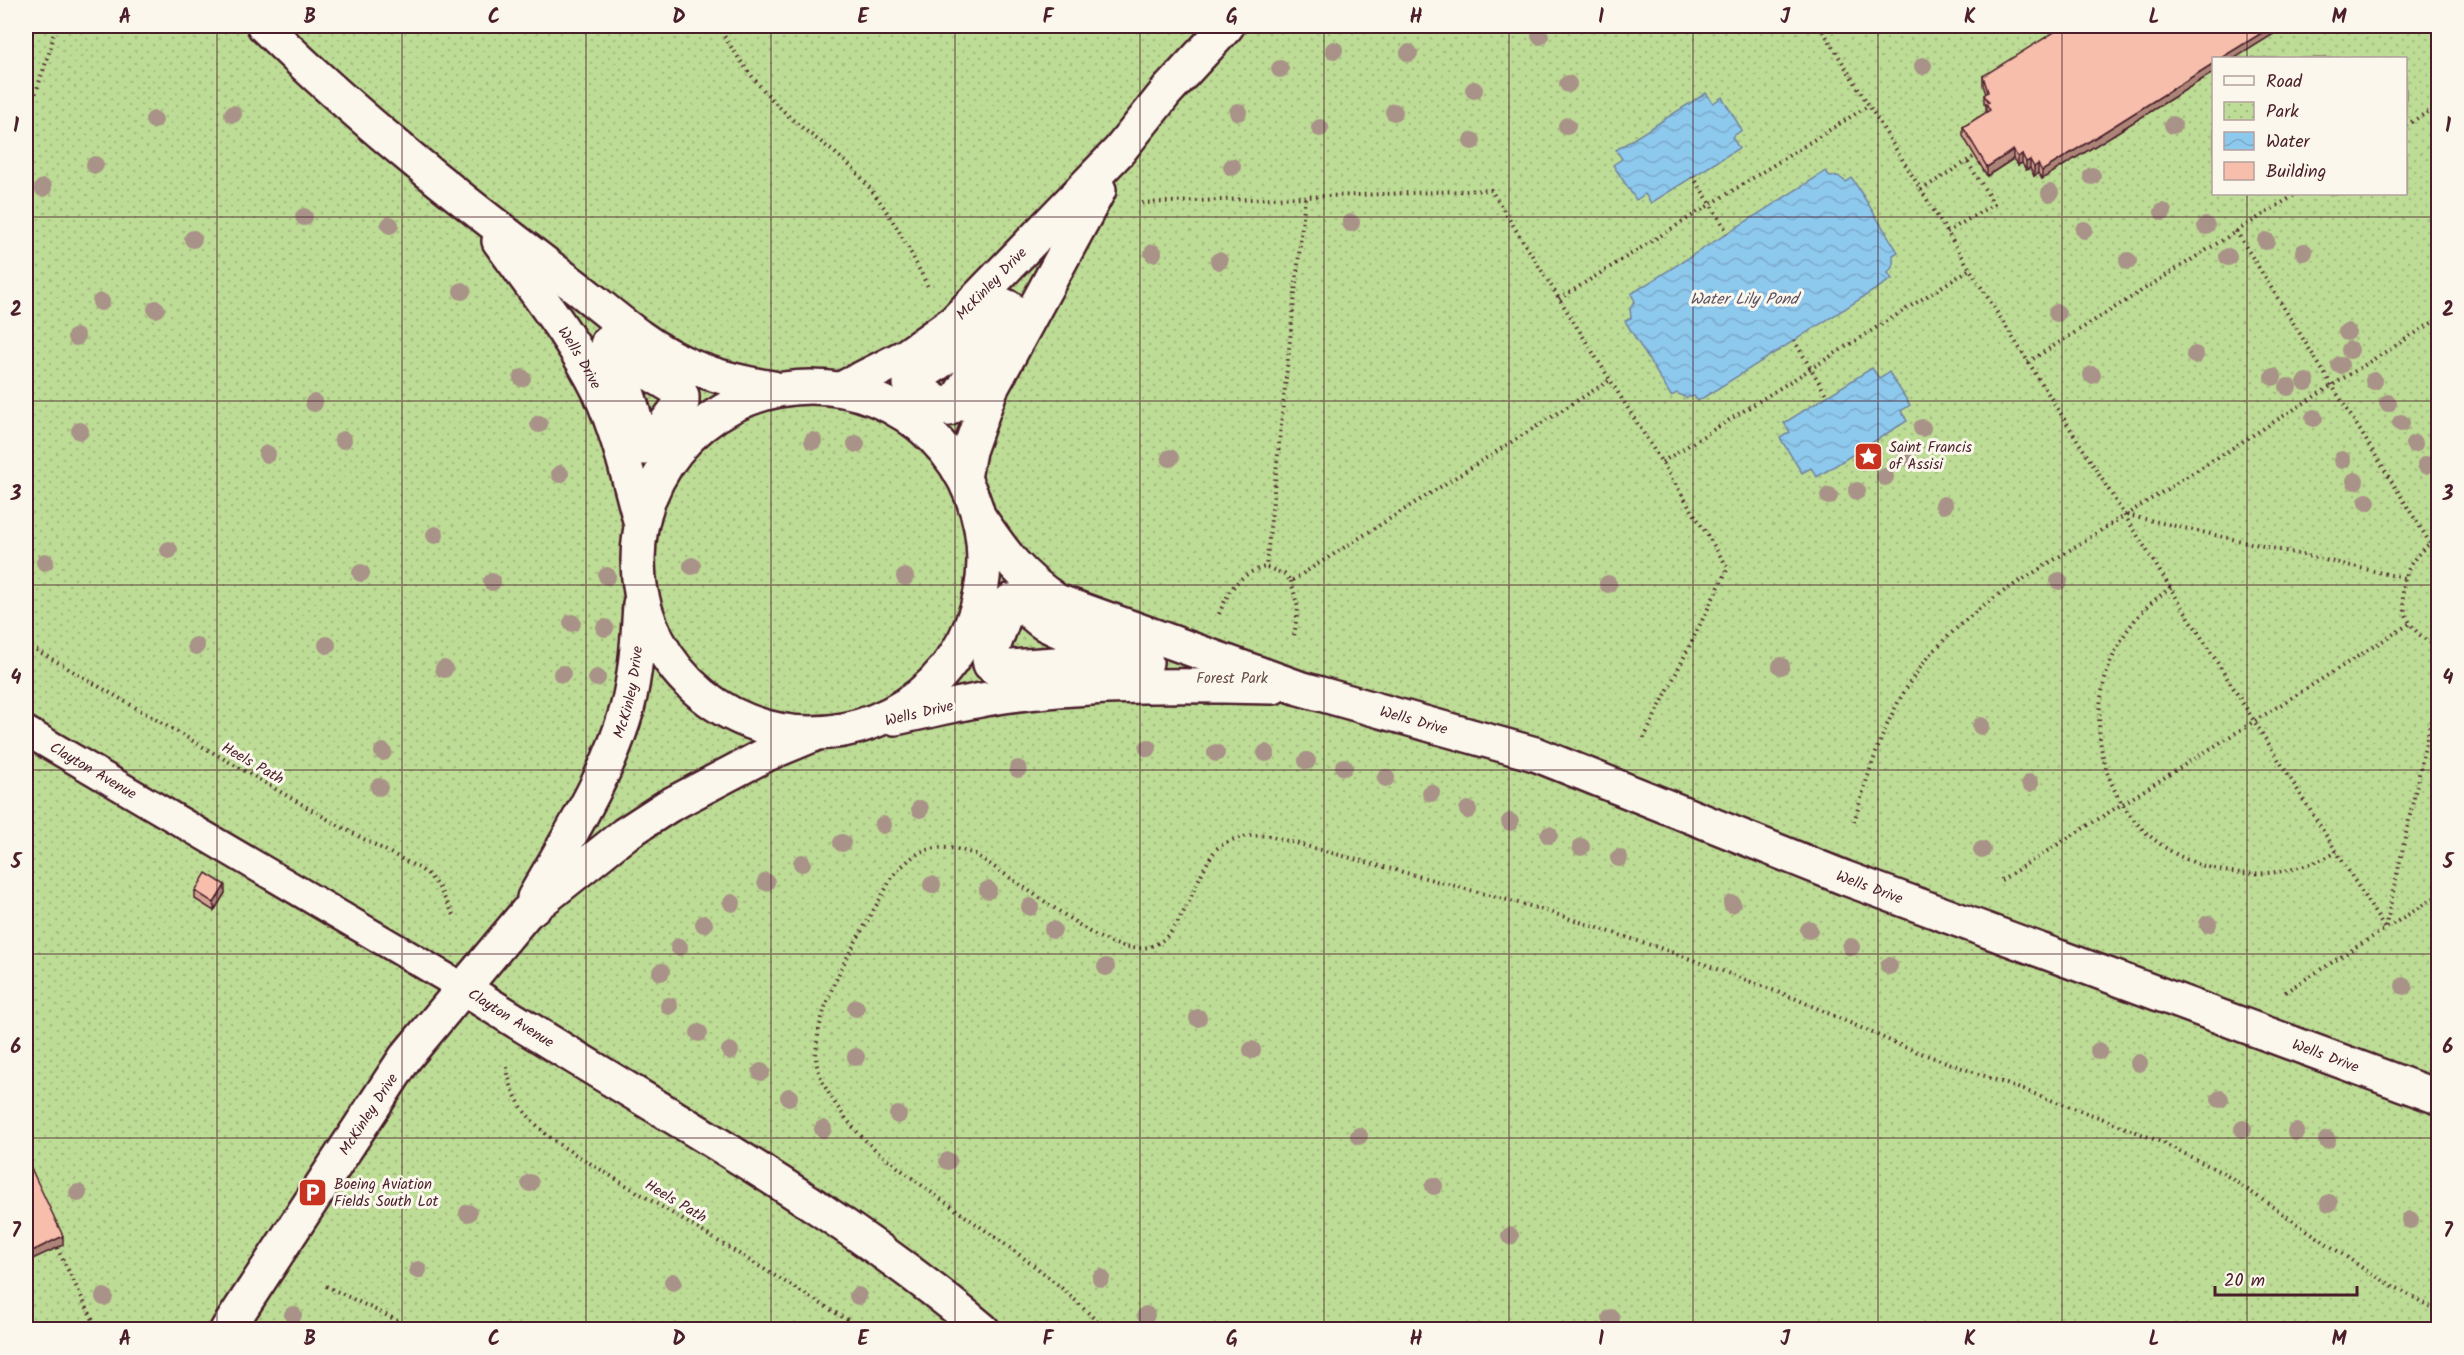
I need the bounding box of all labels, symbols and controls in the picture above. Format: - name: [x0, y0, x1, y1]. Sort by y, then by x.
- text: A: [119, 2, 131, 34]
- text: B: [304, 2, 316, 34]
- text: C: [488, 2, 500, 34]
- text: D: [672, 2, 686, 34]
- text: E: [857, 2, 869, 34]
- text: F: [1043, 2, 1055, 34]
- text: G: [1226, 2, 1238, 34]
- text: H: [1409, 2, 1423, 34]
- text: I: [1598, 2, 1604, 34]
- text: J: [1780, 2, 1791, 34]
- text: K: [1964, 2, 1976, 34]
- text: L: [2149, 2, 2159, 34]
- text: M: [2331, 2, 2347, 34]
- legend: [2212, 57, 2407, 195]
- text: Road: [2266, 68, 2303, 97]
- text: Park: [2266, 98, 2299, 127]
- text: 1: [13, 111, 19, 143]
- text: 1: [2445, 111, 2451, 143]
- text: Water: [2266, 128, 2311, 157]
- text: Building: [2266, 158, 2326, 187]
- street label: McKinley Drive: [951, 242, 1033, 326]
- water label: Water Lily Pond: [1690, 287, 1802, 312]
- text: 2: [10, 295, 22, 327]
- text: 2: [2442, 295, 2454, 327]
- street label: Wells Drive: [551, 322, 607, 394]
- place label: Saint Francis of Assisi: [1889, 436, 1972, 477]
- place icon: Saint Francis of Assisi: [1852, 440, 1884, 472]
- text: 3: [10, 479, 22, 511]
- text: 3: [2442, 479, 2454, 511]
- street label: McKinley Drive: [607, 645, 650, 742]
- text: 4: [11, 663, 22, 695]
- text: 4: [2443, 663, 2454, 695]
- park label: Forest Park: [1196, 667, 1269, 691]
- street label: Wells Drive: [883, 694, 956, 733]
- street label: Wells Drive: [1377, 700, 1451, 742]
- street label: Clayton Avenue: [45, 736, 141, 807]
- street label: Heels Path: [217, 736, 288, 791]
- text: 5: [10, 847, 23, 879]
- text: 5: [2442, 847, 2455, 879]
- street label: Wells Drive: [1832, 865, 1906, 911]
- street label: Clayton Avenue: [463, 983, 558, 1055]
- text: 6: [11, 1032, 22, 1064]
- text: 6: [2443, 1032, 2454, 1064]
- street label: Wells Drive: [2288, 1033, 2362, 1080]
- street label: McKinley Drive: [333, 1069, 405, 1160]
- place label: Boeing Aviation Fields South Lot: [334, 1173, 439, 1214]
- street label: Heels Path: [640, 1174, 711, 1230]
- parking icon: Boeing Aviation Fields South Lot: [297, 1177, 329, 1209]
- text: 7: [11, 1216, 21, 1248]
- text: 7: [2443, 1216, 2453, 1248]
- scale bar: [2215, 1259, 2358, 1297]
- text: 20 m: [2224, 1267, 2265, 1296]
- text: A: [119, 1324, 131, 1355]
- text: B: [304, 1324, 316, 1355]
- text: C: [488, 1324, 500, 1355]
- text: D: [672, 1324, 686, 1355]
- text: E: [857, 1324, 869, 1355]
- text: F: [1043, 1324, 1055, 1355]
- text: G: [1226, 1324, 1238, 1355]
- text: H: [1409, 1324, 1423, 1355]
- text: I: [1598, 1324, 1604, 1355]
- text: J: [1780, 1324, 1791, 1355]
- text: K: [1964, 1324, 1976, 1355]
- text: L: [2149, 1324, 2159, 1355]
- text: M: [2331, 1324, 2347, 1355]

